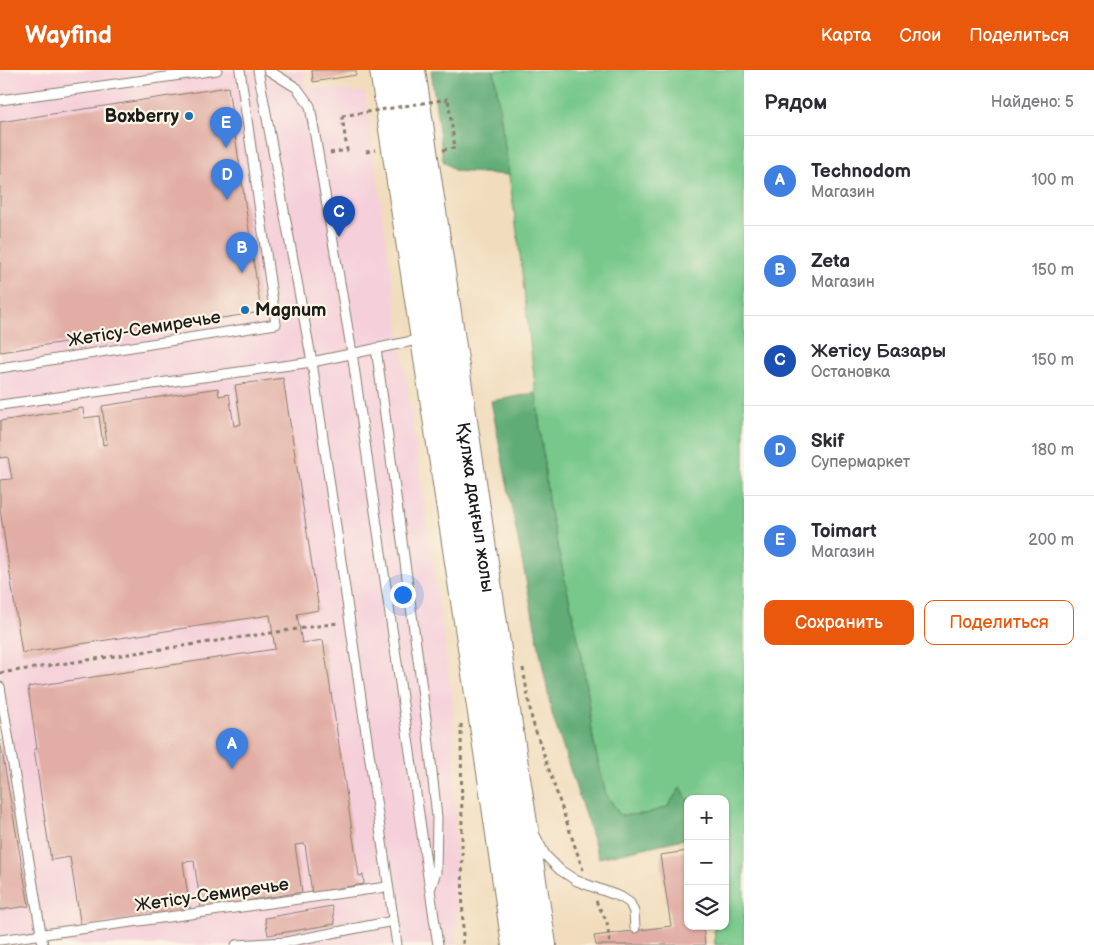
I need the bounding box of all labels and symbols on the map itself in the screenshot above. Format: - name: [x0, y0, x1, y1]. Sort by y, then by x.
- place label: Boxberry: [104, 106, 180, 127]
- pin: E: [210, 107, 242, 148]
- marker: Boxberry: [183, 110, 195, 122]
- pin: D: [211, 159, 243, 200]
- pin: C: [323, 196, 355, 237]
- pin: B: [226, 232, 258, 273]
- place label: Magnum: [255, 300, 326, 321]
- marker: Magnum: [239, 304, 251, 316]
- street label: Жетісу-Семиречье: [66, 307, 222, 351]
- street label: Құлжа даңғыл жолы: [453, 421, 499, 594]
- your location: [390, 582, 416, 608]
- pin: A: [216, 728, 248, 769]
- street label: Жетісу-Семиречье: [134, 874, 290, 916]

